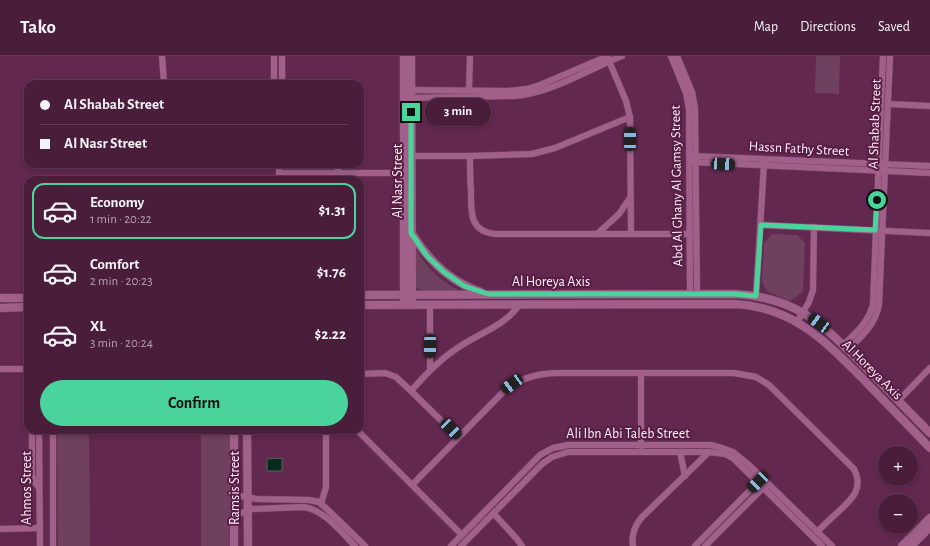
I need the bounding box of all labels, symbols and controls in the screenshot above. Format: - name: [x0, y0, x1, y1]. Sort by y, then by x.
- text: Tako: [20, 18, 56, 37]
- text: Map: [754, 20, 778, 34]
- text: Directions: [800, 20, 856, 34]
- text: Saved: [878, 20, 910, 34]
- street label: Al Shabab Street: [866, 78, 884, 169]
- text: Al Shabab Street: [64, 97, 164, 112]
- callout: 3 min: [425, 98, 491, 126]
- route end: [402, 103, 420, 121]
- street label: Abd Al Ghany Al Gamsy Street: [669, 104, 685, 267]
- text: 3 min: [444, 105, 472, 118]
- car: [624, 127, 636, 151]
- text: Al Nasr Street: [64, 136, 147, 151]
- street label: Hassn Fathy Street: [748, 139, 850, 159]
- street label: Al Nasr Street: [391, 143, 405, 218]
- car: [711, 157, 735, 171]
- route start: [868, 191, 886, 209]
- icon: car: [42, 193, 78, 229]
- text: Economy: [90, 195, 144, 210]
- text: $1.31: [319, 203, 346, 218]
- text: 1 min · 20:22: [90, 213, 152, 226]
- icon: car: [42, 255, 78, 291]
- text: Comfort: [90, 257, 139, 272]
- text: $1.76: [317, 265, 346, 280]
- text: 2 min · 20:23: [90, 275, 153, 288]
- street label: Al Horeya Axis: [512, 275, 590, 289]
- car: [806, 311, 832, 335]
- icon: car: [42, 317, 78, 353]
- text: XL: [90, 319, 106, 334]
- text: $2.22: [315, 327, 346, 342]
- car: [424, 334, 436, 358]
- text: 3 min · 20:24: [90, 337, 153, 350]
- street label: Al Horeya Axis: [839, 337, 905, 403]
- car: [499, 372, 525, 396]
- button: Confirm: [40, 380, 348, 426]
- car: [438, 416, 464, 442]
- street label: Ali Ibn Abi Taleb Street: [566, 427, 690, 441]
- map controls: [878, 446, 918, 534]
- button: +: [878, 446, 918, 486]
- street label: Ramsis Street: [228, 450, 242, 525]
- street label: Ahmos Street: [20, 451, 34, 525]
- car: [745, 469, 771, 495]
- button: −: [878, 494, 918, 534]

